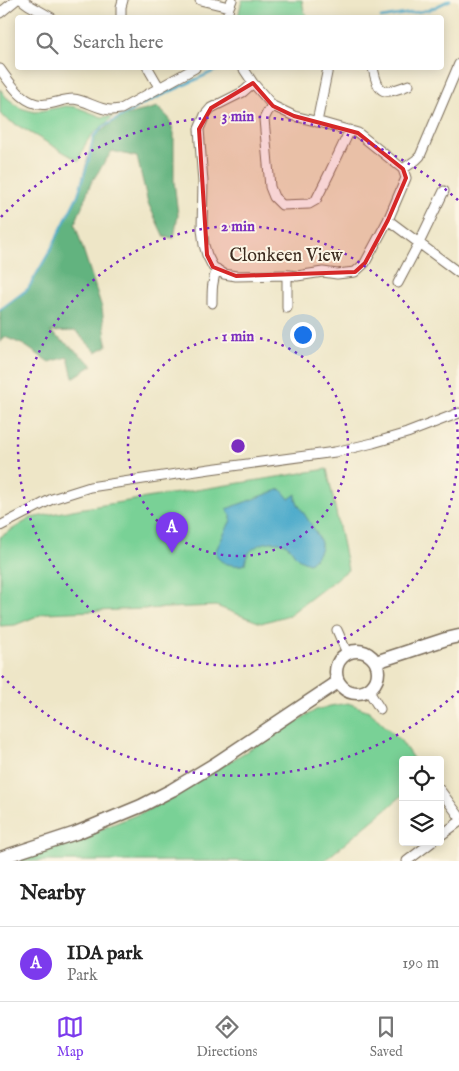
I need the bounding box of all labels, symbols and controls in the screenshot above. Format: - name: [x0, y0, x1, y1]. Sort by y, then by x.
- search box: [15, 15, 444, 70]
- icon: search: [33, 29, 61, 57]
- text: Search here: [73, 31, 164, 55]
- text: 3 min: [222, 107, 254, 126]
- text: 2 min: [221, 217, 255, 236]
- street label: Clonkeen View: [229, 245, 344, 268]
- your location: [290, 322, 316, 348]
- text: 1 min: [222, 327, 254, 346]
- centre of rings: [229, 437, 247, 455]
- pin: A: [156, 512, 188, 553]
- map controls: [399, 756, 444, 846]
- button: locate: [399, 756, 444, 801]
- button: layers: [399, 801, 444, 846]
- text: Nearby: [20, 880, 85, 907]
- text: IDA park: [67, 942, 143, 966]
- text: A: [31, 954, 41, 974]
- text: 190 m: [402, 954, 439, 974]
- text: Park: [67, 966, 97, 986]
- tab: Map: [56, 1013, 84, 1061]
- tab: Directions: [196, 1013, 257, 1061]
- tab: Saved: [370, 1013, 403, 1061]

